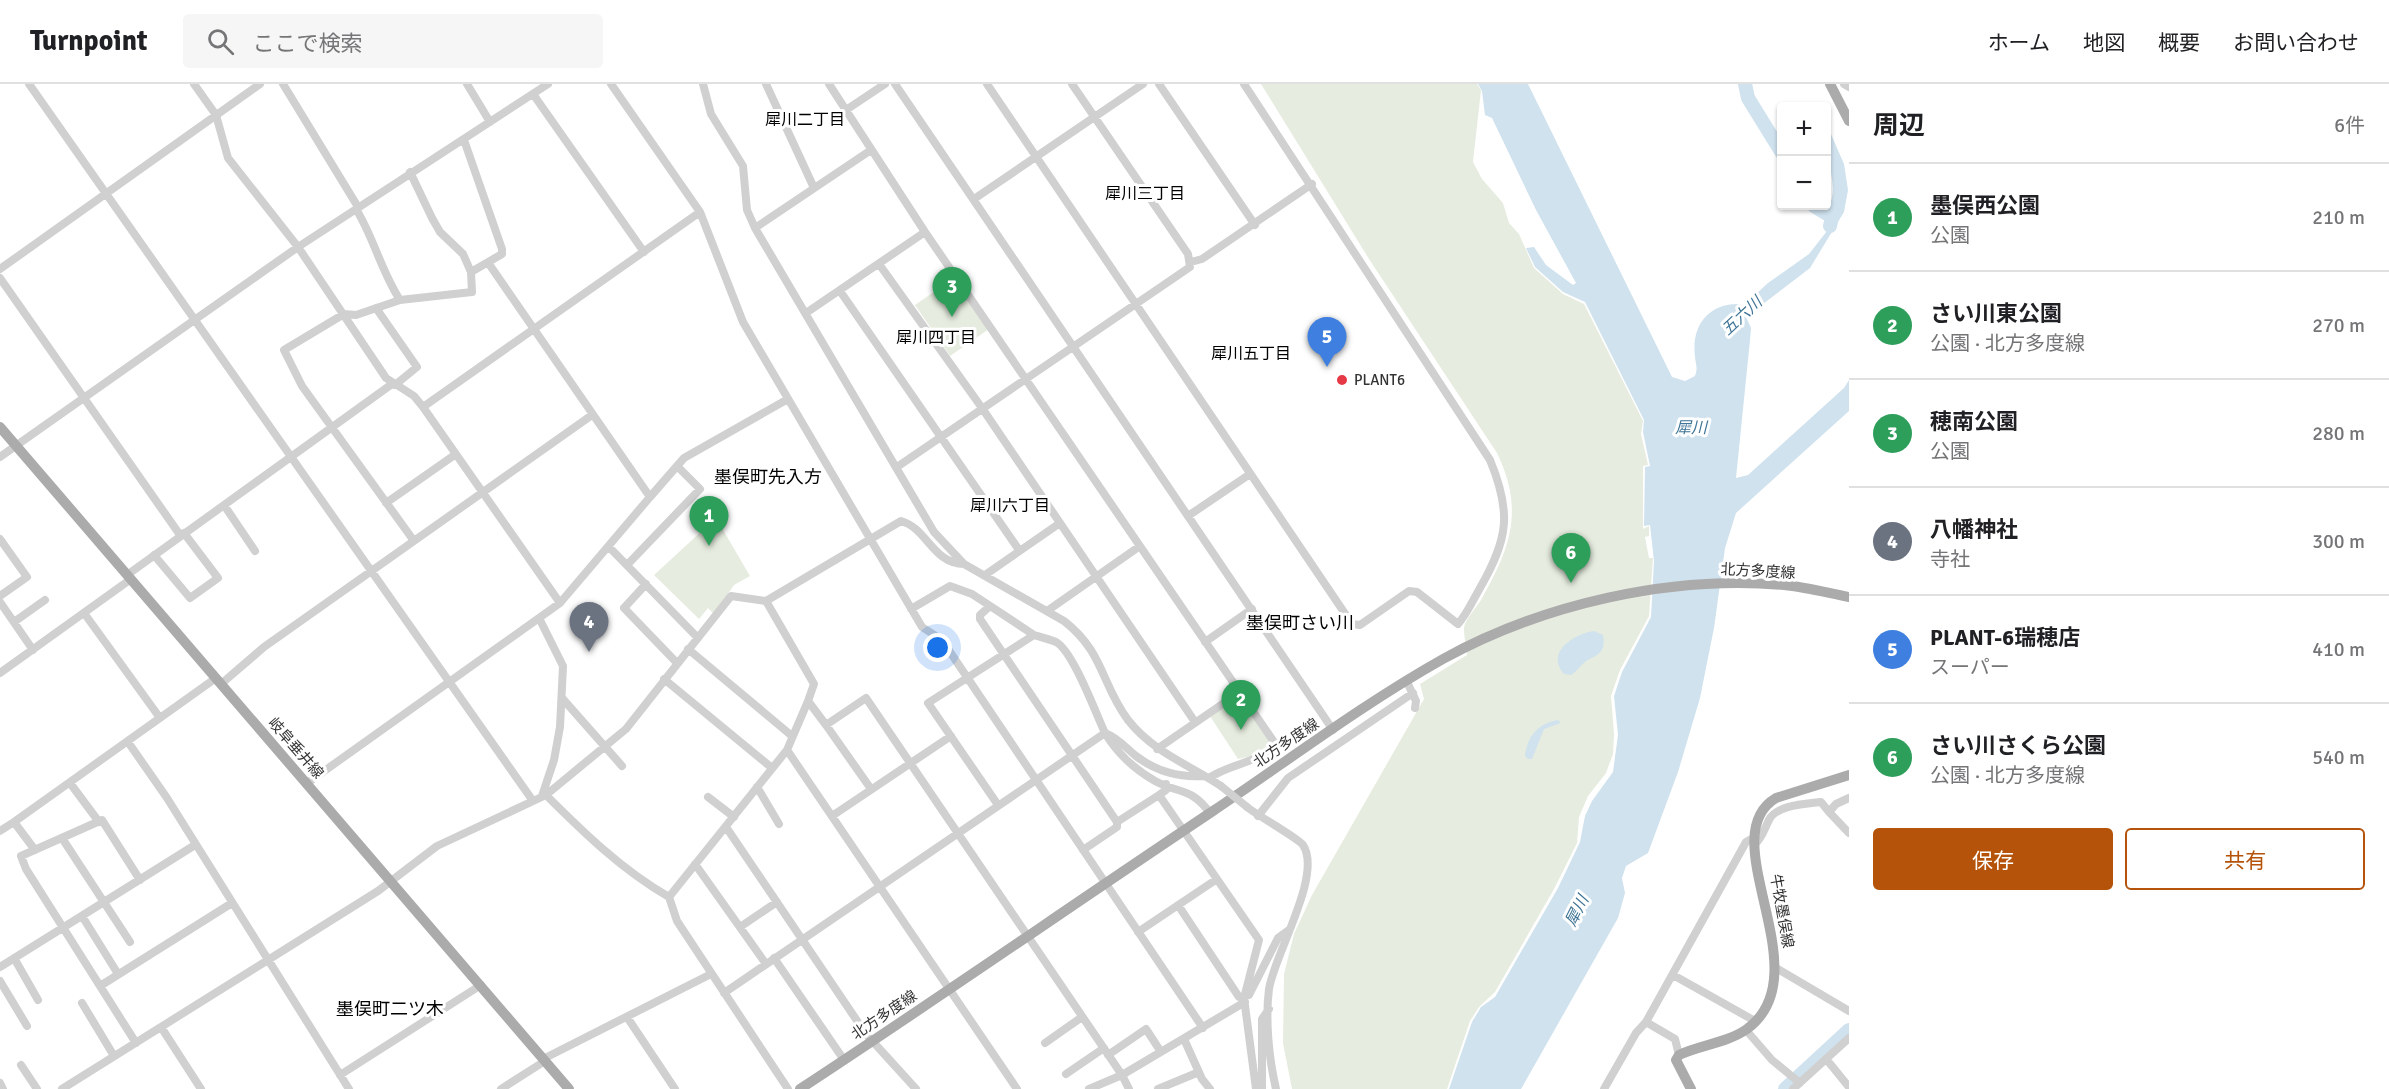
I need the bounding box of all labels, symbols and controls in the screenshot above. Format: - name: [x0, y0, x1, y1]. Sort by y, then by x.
- search box: [183, 14, 603, 68]
- text: Turnpoint: [30, 24, 147, 58]
- icon: search: [204, 25, 237, 58]
- text: ここで検索: [252, 30, 362, 57]
- text: ホーム: [1988, 30, 2050, 56]
- text: 地図: [2083, 30, 2125, 56]
- text: 概要: [2158, 30, 2200, 56]
- text: お問い合わせ: [2233, 30, 2359, 56]
- map controls: [1777, 102, 1831, 210]
- button: +: [1777, 102, 1831, 156]
- district label: 犀川二丁目: [765, 110, 845, 130]
- text: 周辺: [1873, 110, 1925, 142]
- text: 6件: [2334, 113, 2365, 138]
- button: −: [1777, 156, 1831, 210]
- district label: 犀川三丁目: [1105, 184, 1185, 204]
- text: 墨俣西公園: [1930, 192, 2040, 219]
- text: 1: [1887, 205, 1898, 230]
- text: 210 m: [2312, 205, 2365, 230]
- text: 公園: [1930, 223, 1970, 248]
- pin: 3: [932, 268, 972, 317]
- water label: 五六川: [1718, 291, 1768, 340]
- text: さい川東公園: [1930, 300, 2062, 327]
- text: 2: [1887, 313, 1898, 338]
- text: 270 m: [2312, 313, 2365, 338]
- pin: 5: [1308, 318, 1346, 367]
- district label: 犀川四丁目: [896, 328, 976, 348]
- text: 公園 · 北方多度線: [1930, 331, 2085, 356]
- district label: 犀川五丁目: [1211, 344, 1291, 364]
- place label: PLANT6: [1354, 371, 1405, 389]
- marker: PLANT6: [1335, 373, 1349, 387]
- text: 穂南公園: [1930, 408, 2018, 435]
- water label: 犀川: [1675, 418, 1709, 438]
- text: 3: [1887, 421, 1898, 446]
- text: 280 m: [2312, 421, 2365, 446]
- text: 公園: [1930, 439, 1970, 464]
- district label: 墨俣町先入方: [714, 466, 822, 488]
- pin: 1: [690, 496, 728, 546]
- district label: 犀川六丁目: [970, 496, 1050, 516]
- text: 八幡神社: [1930, 516, 2018, 543]
- text: 4: [1887, 529, 1898, 554]
- text: 300 m: [2312, 529, 2365, 554]
- pin: 6: [1552, 534, 1590, 583]
- text: 寺社: [1930, 547, 1970, 572]
- street label: 北方多度線: [1720, 560, 1796, 582]
- pin: 4: [570, 602, 608, 652]
- district label: 墨俣町さい川: [1246, 612, 1354, 634]
- text: PLANT-6瑞穂店: [1930, 624, 2080, 651]
- your location: [923, 633, 952, 662]
- text: 5: [1887, 637, 1898, 662]
- text: 410 m: [2312, 637, 2365, 662]
- text: スーパー: [1930, 655, 2010, 680]
- pin: 2: [1222, 680, 1260, 730]
- street label: 岐阜垂井線: [265, 714, 327, 782]
- street label: 北方多度線: [1250, 715, 1322, 771]
- text: さい川さくら公園: [1930, 732, 2106, 759]
- text: 6: [1887, 745, 1898, 770]
- text: 540 m: [2312, 745, 2365, 770]
- text: 公園 · 北方多度線: [1930, 763, 2085, 788]
- button: 保存: [1873, 828, 2113, 890]
- button: 共有: [2125, 828, 2365, 890]
- street label: 牛牧墨俣線: [1767, 872, 1797, 950]
- water label: 犀川: [1561, 890, 1594, 930]
- street label: 北方多度線: [848, 987, 920, 1043]
- district label: 墨俣町二ツ木: [336, 998, 444, 1020]

